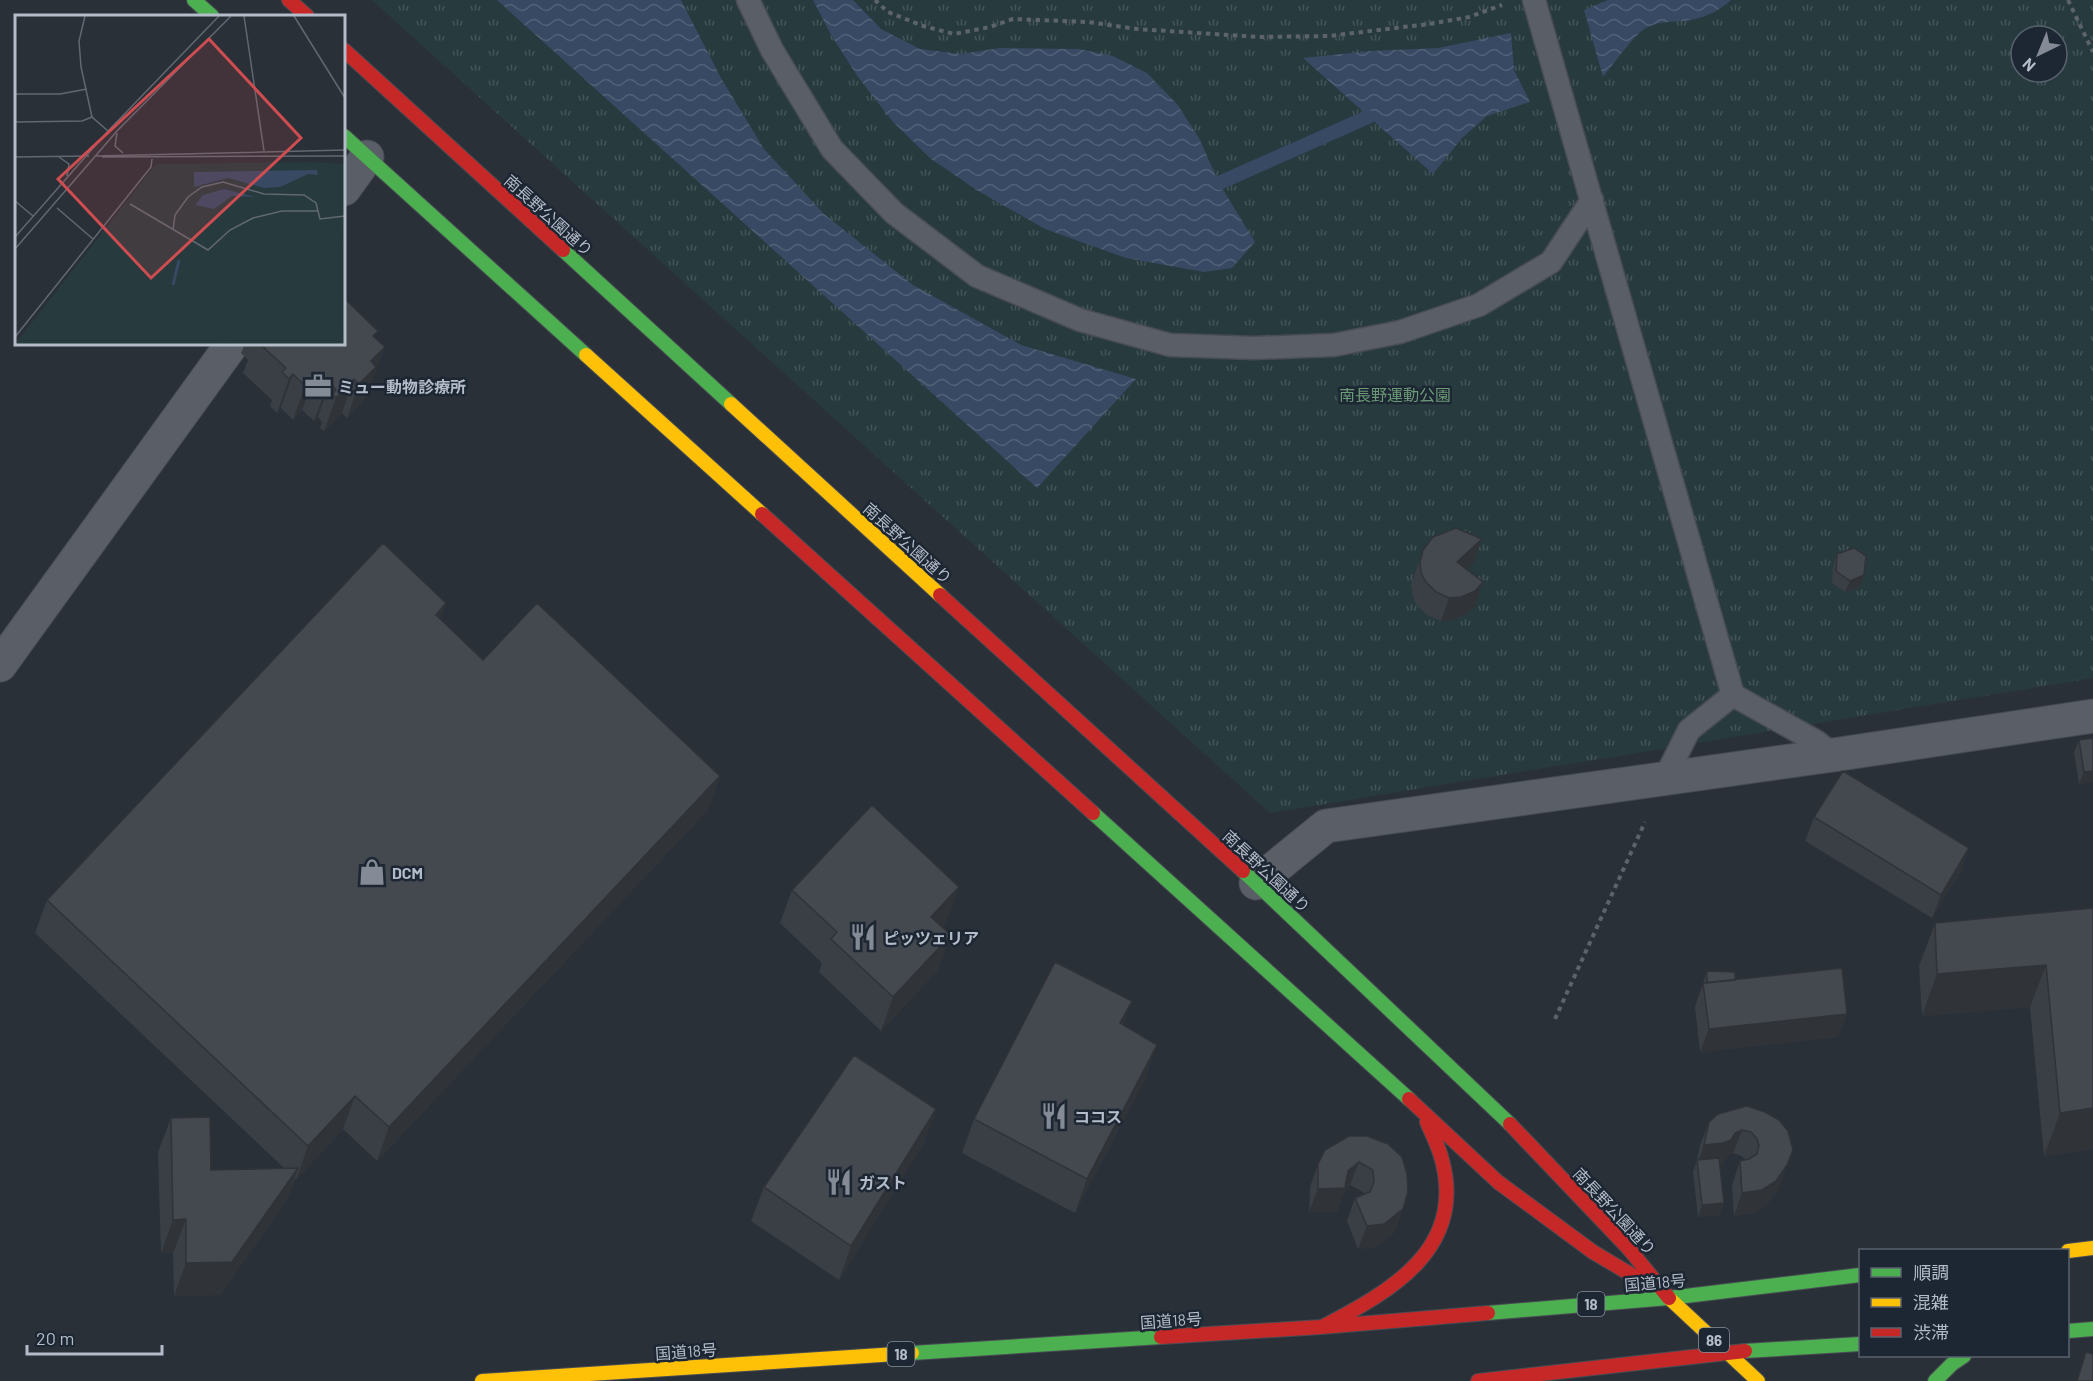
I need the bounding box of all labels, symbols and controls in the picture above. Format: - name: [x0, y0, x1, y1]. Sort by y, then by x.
- inset map: [15, 15, 345, 345]
- north arrow: [2009, 24, 2069, 84]
- text: N: [2018, 55, 2039, 76]
- street label: 南長野公園通り: [501, 170, 597, 260]
- office icon: ミュー動物診療所: [303, 371, 333, 401]
- place label: ミュー動物診療所: [338, 377, 466, 396]
- park label: 南長野運動公園: [1339, 385, 1451, 404]
- street label: 南長野公園通り: [860, 498, 956, 588]
- street label: 南長野公園通り: [1220, 826, 1314, 916]
- shop icon: DCM: [357, 857, 387, 887]
- place label: DCM: [392, 863, 423, 882]
- restaurant icon: ピッツェリア: [848, 922, 878, 952]
- place label: ピッツェリア: [883, 928, 979, 947]
- restaurant icon: ココス: [1039, 1101, 1069, 1131]
- place label: ココス: [1074, 1107, 1122, 1126]
- street label: 南長野公園通り: [1570, 1164, 1660, 1258]
- restaurant icon: ガスト: [824, 1167, 854, 1197]
- place label: ガスト: [859, 1173, 907, 1192]
- legend: [1859, 1249, 2069, 1357]
- text: 順調: [1913, 1261, 1949, 1283]
- street label: 国道18号: [1623, 1270, 1687, 1294]
- text: 混雑: [1913, 1291, 1949, 1313]
- road number: 18: [1578, 1292, 1604, 1316]
- street label: 国道18号: [1139, 1308, 1203, 1332]
- scale bar: [27, 1318, 162, 1356]
- text: 渋滞: [1913, 1321, 1949, 1343]
- text: 20 m: [36, 1327, 74, 1349]
- road number: 86: [1699, 1328, 1729, 1352]
- street label: 国道18号: [654, 1339, 718, 1363]
- road number: 18: [888, 1342, 914, 1366]

